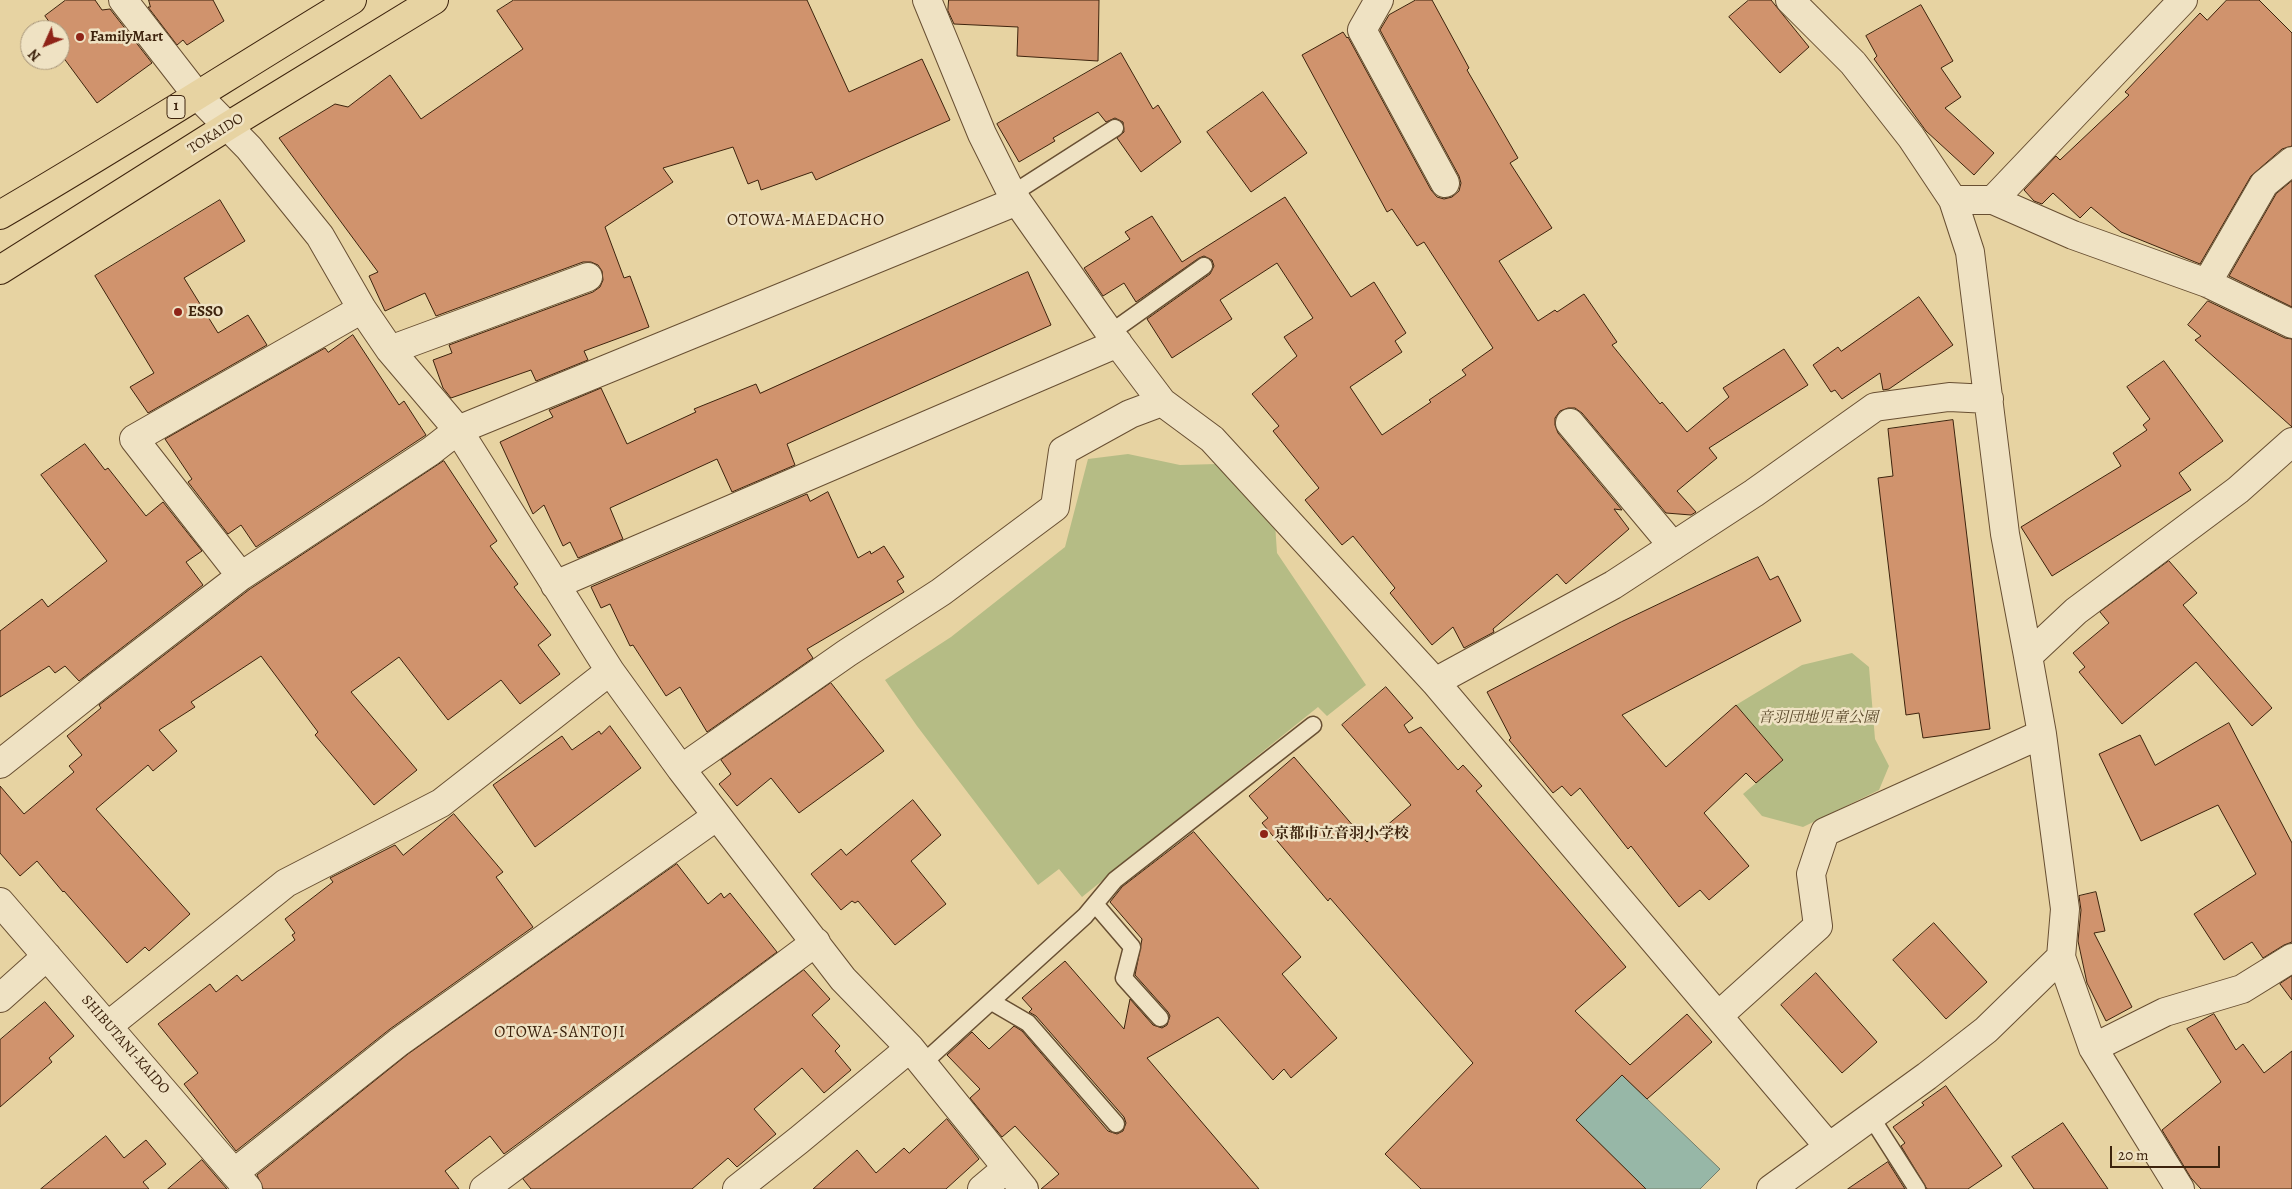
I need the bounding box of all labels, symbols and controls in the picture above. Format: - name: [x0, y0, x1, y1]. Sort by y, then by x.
- north arrow: [20, 20, 70, 70]
- place label: FamilyMart: [90, 28, 163, 46]
- marker: FamilyMart: [74, 31, 86, 43]
- text: N: [24, 45, 45, 65]
- road number: 1: [167, 95, 185, 118]
- street label: TOKAIDO: [185, 110, 247, 158]
- district label: OTOWA-MAEDACHO: [725, 211, 887, 231]
- place label: ESSO: [188, 303, 223, 321]
- marker: ESSO: [172, 306, 184, 318]
- park label: 音羽団地児童公園: [1758, 709, 1878, 727]
- place label: 京都市立音羽小学校: [1274, 825, 1409, 843]
- marker: 京都市立音羽小学校: [1258, 828, 1270, 840]
- street label: SHIBUTANI-KAIDO: [77, 992, 173, 1098]
- district label: OTOWA-SANTOJI: [493, 1023, 627, 1043]
- scale bar: [2112, 1136, 2222, 1168]
- text: 20 m: [2118, 1145, 2149, 1165]

